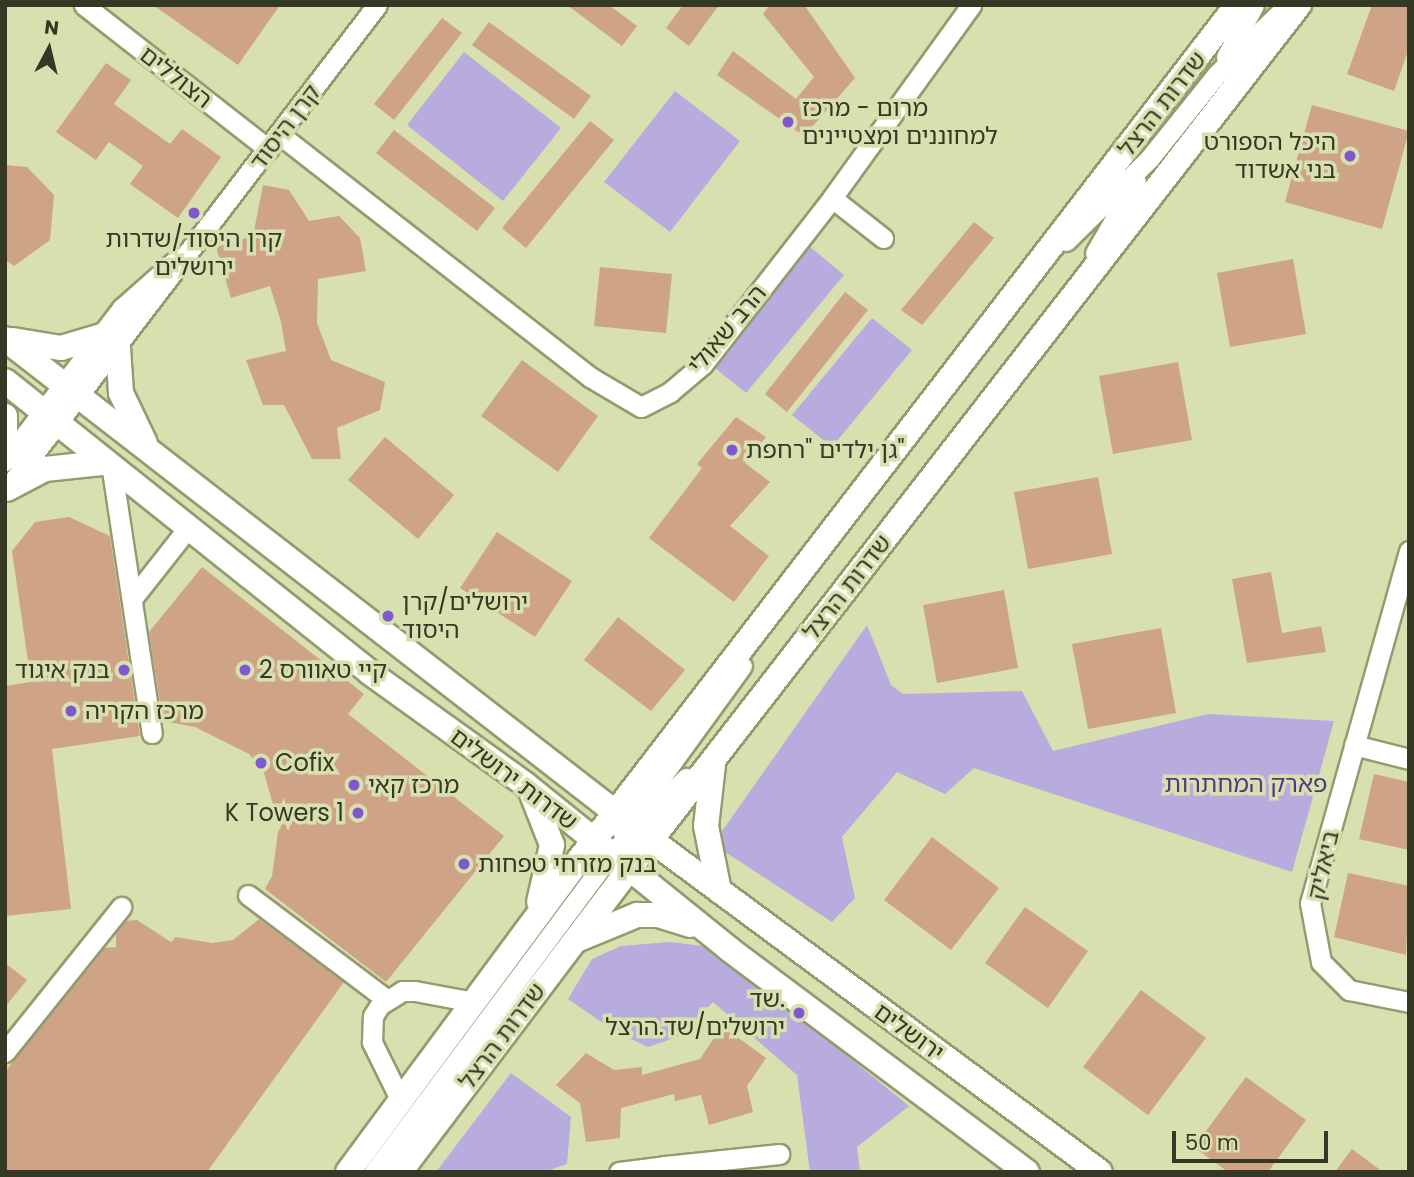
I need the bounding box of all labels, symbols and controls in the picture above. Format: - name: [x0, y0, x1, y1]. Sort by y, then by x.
- text: N: [43, 13, 60, 42]
- north arrow: [14, 14, 84, 84]
- street label: הצוללים: [134, 40, 218, 114]
- street label: שדרות הרצל: [1112, 46, 1212, 162]
- street label: קרן היסוד: [244, 79, 326, 175]
- place label: מרום - מרכז למחוננים ומצטיינים: [802, 94, 998, 150]
- marker: מרום - מרכז למחוננים ומצטיינים: [780, 114, 796, 130]
- place label: היכל הספורט בני אשדוד: [1204, 128, 1336, 184]
- marker: היכל הספורט בני אשדוד: [1342, 148, 1358, 164]
- marker: קרן היסוד/שדרות ירושלים: [186, 205, 202, 221]
- place label: קרן היסוד/שדרות ירושלים: [106, 225, 282, 281]
- street label: הרב שאולי: [682, 279, 772, 379]
- place label: גן ילדים "רחפת": [746, 436, 904, 464]
- marker: גן ילדים "רחפת": [724, 442, 740, 458]
- street label: שדרות הרצל: [797, 529, 897, 645]
- place label: ירושלים/קרן היסוד: [402, 588, 528, 644]
- marker: ירושלים/קרן היסוד: [380, 608, 396, 624]
- place label: בנק איגוד: [15, 656, 110, 684]
- place label: קיי טאוורס 2: [259, 656, 387, 684]
- marker: בנק איגוד: [116, 662, 132, 678]
- marker: קיי טאוורס 2: [237, 662, 253, 678]
- place label: מרכז הקריה: [85, 697, 204, 725]
- marker: מרכז הקריה: [63, 703, 79, 719]
- street label: שדרות ירושלים: [445, 722, 583, 836]
- place label: Cofix: [275, 749, 334, 777]
- marker: Cofix: [253, 755, 269, 771]
- park label: פארק המחתרות: [1164, 770, 1328, 798]
- place label: מרכז קאי: [368, 771, 459, 799]
- marker: מרכז קאי: [346, 777, 362, 793]
- place label: K Towers 1: [225, 799, 344, 827]
- marker: K Towers 1: [350, 805, 366, 821]
- street label: ביאליק: [1301, 827, 1345, 903]
- place label: בנק מזרחי טפחות: [478, 850, 657, 878]
- marker: בנק מזרחי טפחות: [456, 856, 472, 872]
- street label: שדרות הרצל: [453, 977, 551, 1095]
- place label: שד. ירושלים/שד.הרצל: [605, 985, 785, 1041]
- street label: ירושלים: [868, 997, 950, 1067]
- marker: שד. ירושלים/שד.הרצל: [791, 1005, 807, 1021]
- scale bar: [1176, 1118, 1332, 1162]
- text: 50 m: [1185, 1128, 1239, 1157]

